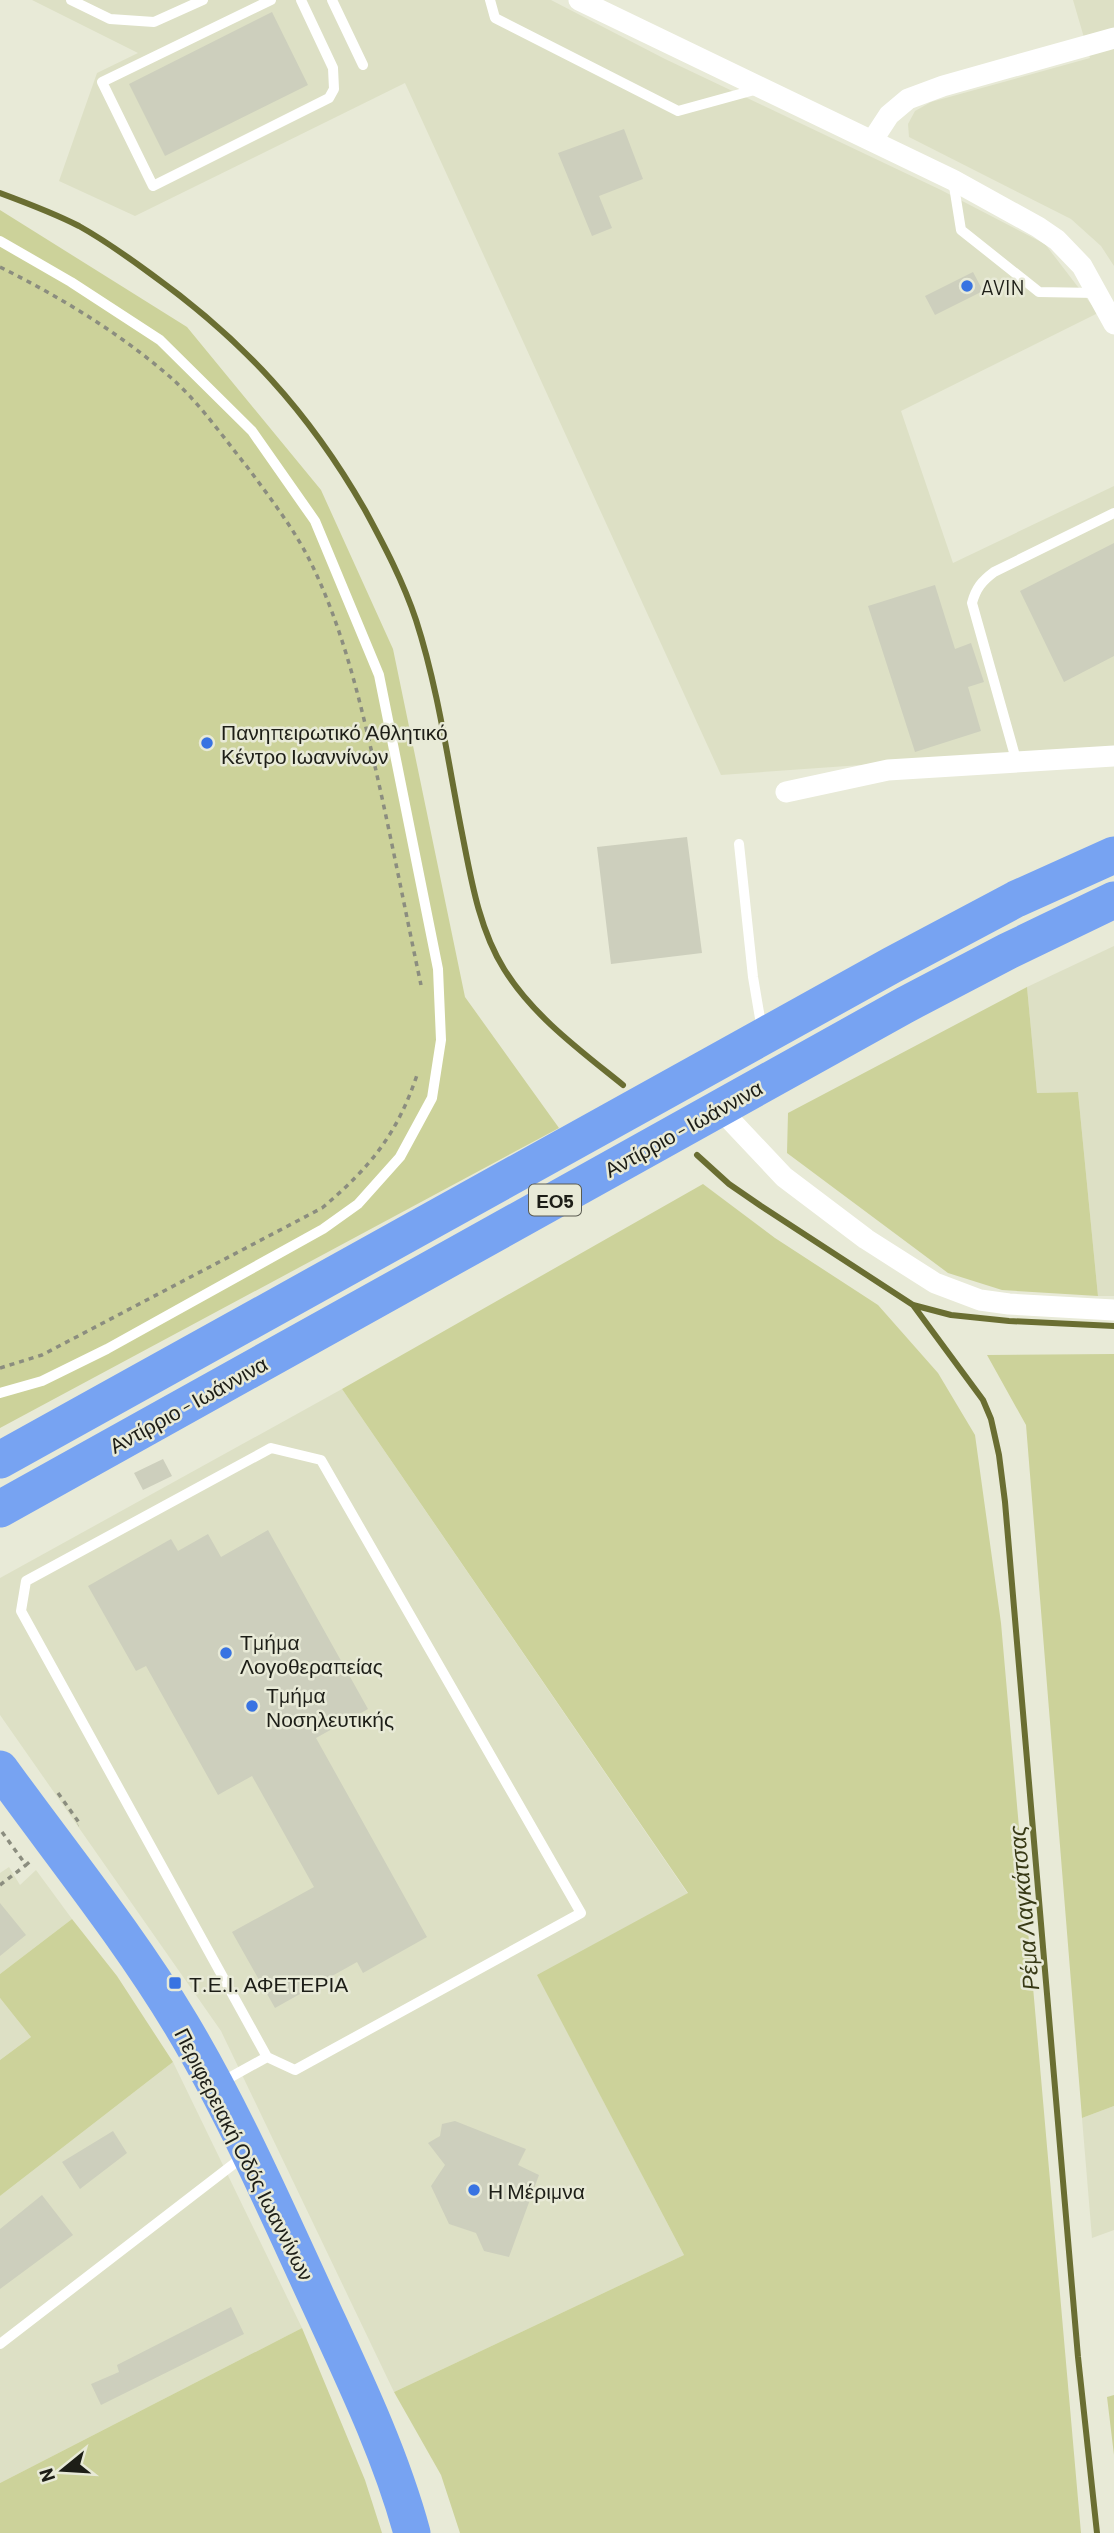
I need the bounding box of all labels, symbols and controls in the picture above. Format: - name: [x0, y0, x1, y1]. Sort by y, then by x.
- place label: AVIN: [981, 274, 1025, 299]
- marker: AVIN: [959, 278, 975, 294]
- place label: Πανηπειρωτικό Αθλητικό Κέντρο Ιωαννίνων: [221, 719, 448, 768]
- marker: Πανηπειρωτικό Αθλητικό Κέντρο Ιωαννίνων: [199, 735, 215, 751]
- street label: Αντίρριο - Ιωάννινα: [600, 1074, 766, 1182]
- road number: ΕΟ5: [529, 1184, 581, 1216]
- street label: Αντίρριο - Ιωάννινα: [105, 1350, 271, 1458]
- place label: Τμήμα Λογοθεραπείας: [240, 1629, 383, 1678]
- marker: Τμήμα Λογοθεραπείας: [218, 1645, 234, 1661]
- place label: Τμήμα Νοσηλευτικής: [266, 1682, 394, 1731]
- marker: Τμήμα Νοσηλευτικής: [244, 1698, 260, 1714]
- water label: Ρέμα Λαγκάτσας: [1002, 1823, 1044, 1992]
- place label: Τ.Ε.Ι. ΑΦΕΤΕΡΙΑ: [189, 1971, 348, 1996]
- marker: Τ.Ε.Ι. ΑΦΕΤΕΡΙΑ: [167, 1975, 183, 1991]
- street label: Περιφερειακή Οδός Ιωαννίνων: [170, 2024, 320, 2284]
- place label: Η Μέριμνα: [488, 2178, 585, 2203]
- marker: Η Μέριμνα: [466, 2182, 482, 2198]
- north arrow: [28, 2435, 98, 2505]
- text: N: [33, 2466, 59, 2485]

